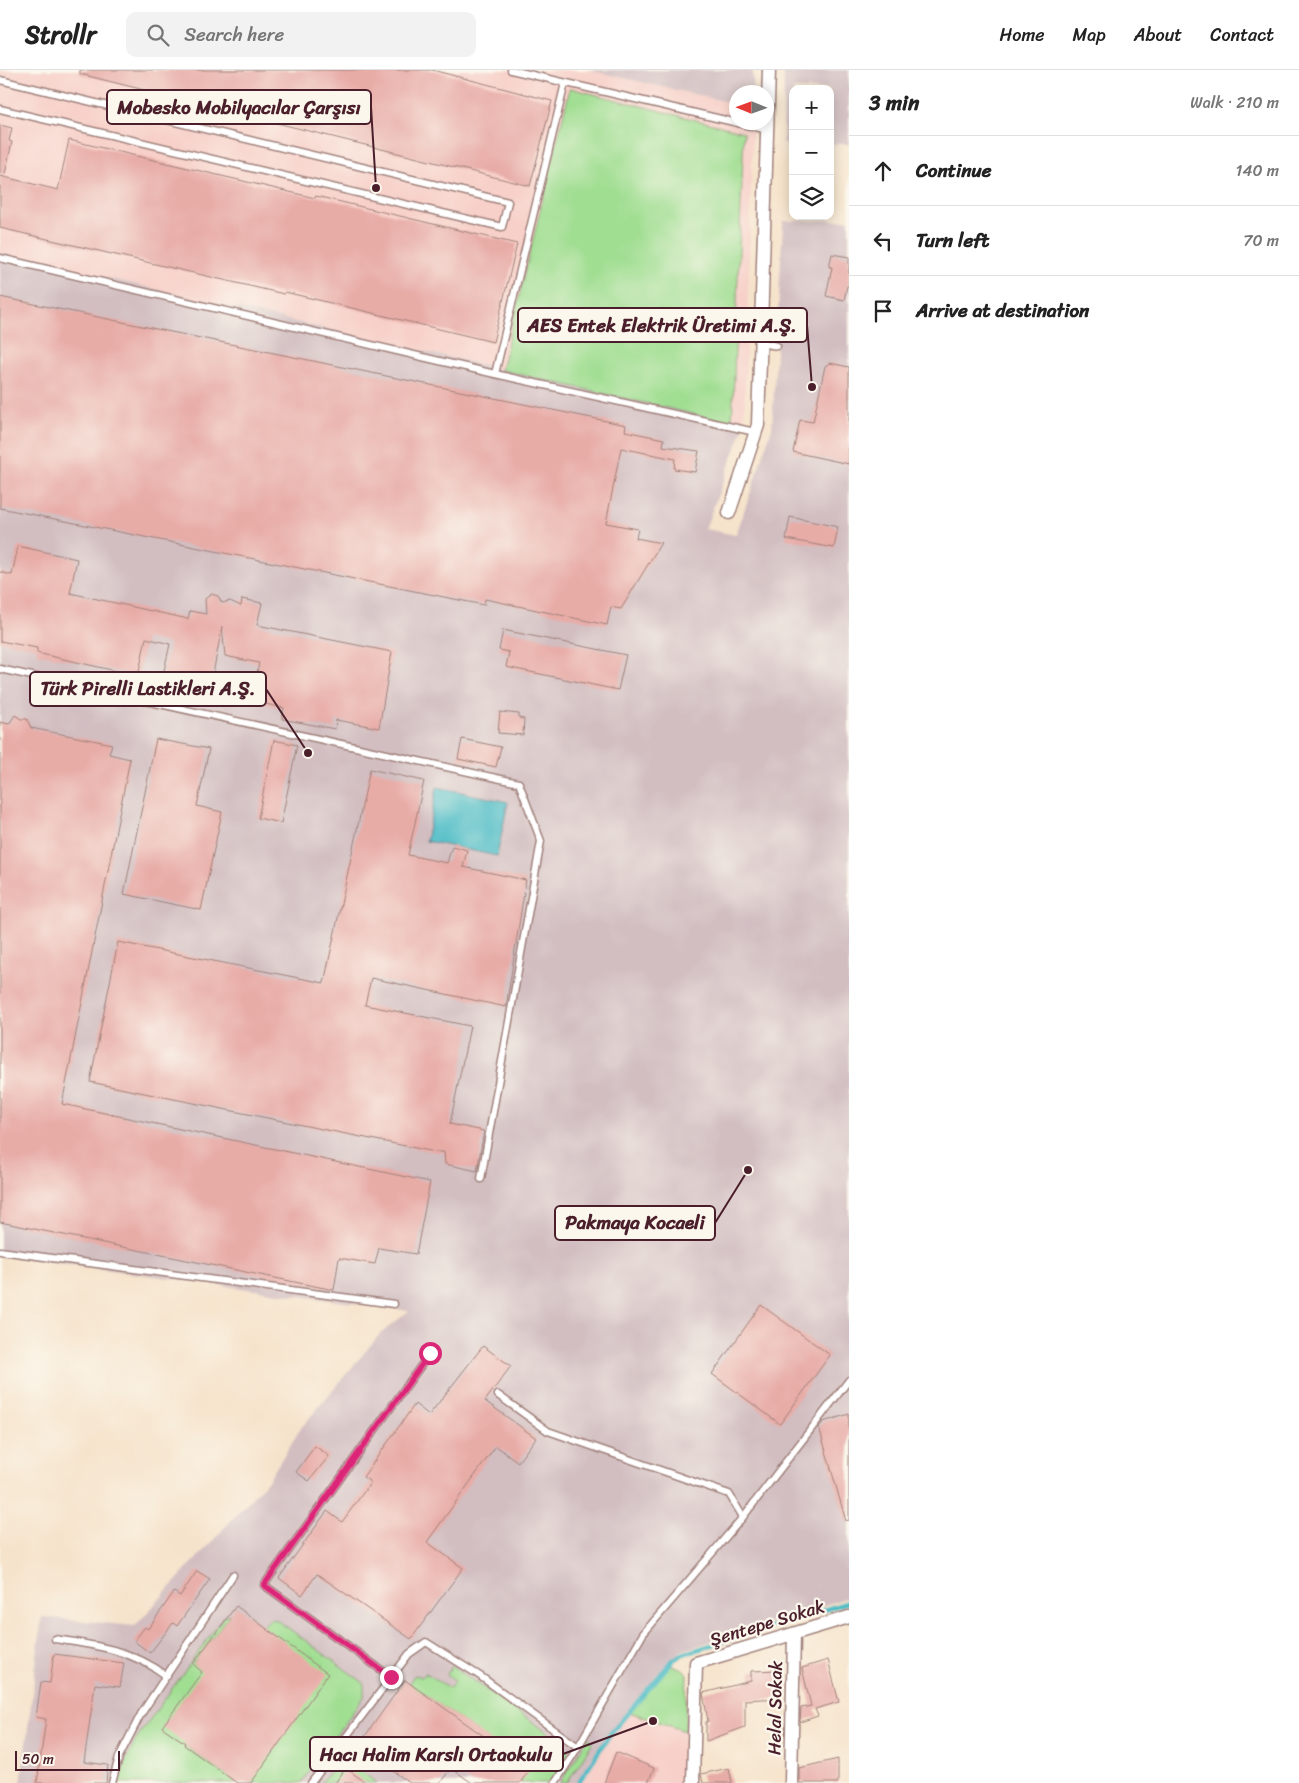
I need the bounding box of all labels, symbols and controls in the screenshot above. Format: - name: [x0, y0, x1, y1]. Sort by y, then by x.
- search box: [126, 12, 476, 57]
- text: Strollr: [25, 14, 96, 56]
- text: Search here: [184, 18, 284, 51]
- text: Home: [1000, 19, 1045, 51]
- text: Map: [1073, 19, 1106, 51]
- text: About: [1134, 19, 1182, 51]
- text: Contact: [1210, 19, 1274, 51]
- icon: search: [144, 21, 172, 49]
- text: 3 min: [869, 84, 919, 122]
- north arrow: [729, 85, 774, 130]
- map controls: [789, 85, 834, 220]
- button: +: [789, 85, 834, 130]
- text: Walk · 210 m: [1190, 88, 1279, 117]
- callout: Mobesko Mobilyacılar Çarşısı: [107, 90, 371, 124]
- text: Mobesko Mobilyacılar Çarşısı: [116, 91, 361, 124]
- button: −: [789, 130, 834, 175]
- text: Continue: [916, 154, 992, 187]
- text: 140 m: [1236, 156, 1279, 185]
- icon: ahead: [869, 157, 897, 185]
- button: layers: [789, 175, 834, 220]
- text: Turn left: [916, 224, 989, 257]
- text: 70 m: [1243, 226, 1279, 255]
- icon: left: [869, 227, 897, 255]
- text: Arrive at destination: [916, 294, 1089, 327]
- icon: arrive: [869, 297, 897, 325]
- callout: AES Entek Elektrik Üretimi A.Ş.: [518, 308, 807, 342]
- text: AES Entek Elektrik Üretimi A.Ş.: [526, 309, 797, 342]
- callout: Türk Pirelli Lastikleri A.Ş.: [30, 672, 266, 706]
- text: Türk Pirelli Lastikleri A.Ş.: [41, 672, 256, 705]
- callout: Pakmaya Kocaeli: [555, 1206, 715, 1240]
- text: Pakmaya Kocaeli: [565, 1206, 707, 1239]
- route start: [419, 1342, 442, 1365]
- street label: Şentepe Sokak: [705, 1590, 829, 1656]
- street label: Helal Sokak: [758, 1660, 792, 1755]
- route end: [380, 1666, 403, 1689]
- callout: Hacı Halim Karslı Ortaokulu: [310, 1737, 563, 1771]
- text: Hacı Halim Karslı Ortaokulu: [319, 1738, 553, 1771]
- text: 50 m: [22, 1747, 54, 1772]
- scale bar: [15, 1748, 120, 1771]

